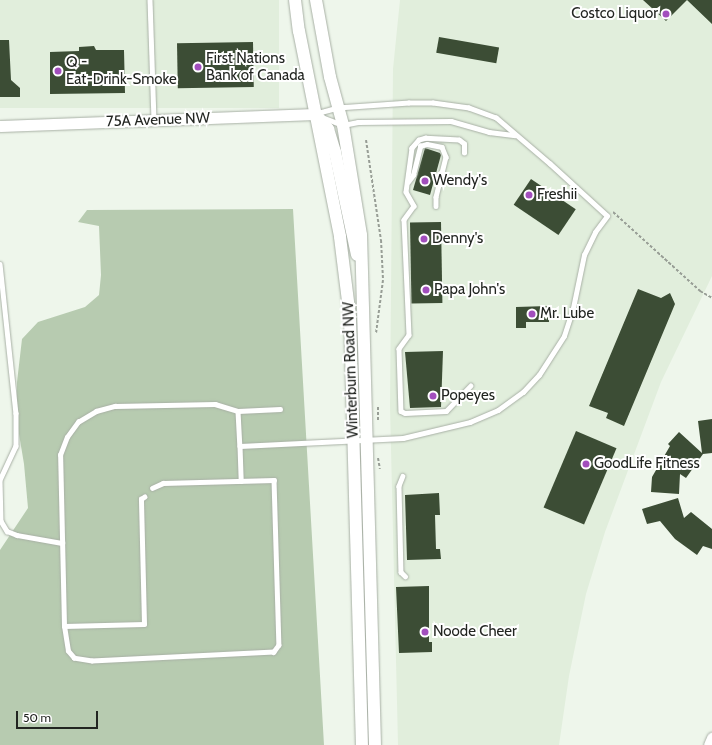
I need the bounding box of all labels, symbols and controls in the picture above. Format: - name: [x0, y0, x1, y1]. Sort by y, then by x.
- place label: Costco Liquor: [571, 5, 658, 23]
- marker: Costco Liquor: [661, 9, 671, 19]
- place label: First Nations Bank of Canada: [206, 49, 305, 84]
- place label: Q - Eat-Drink-Smoke: [66, 53, 177, 88]
- marker: First Nations Bank of Canada: [193, 62, 203, 72]
- marker: Q - Eat-Drink-Smoke: [53, 66, 63, 76]
- street label: 75A Avenue NW: [106, 109, 210, 131]
- place label: Wendy's: [433, 172, 487, 190]
- marker: Wendy's: [420, 176, 430, 186]
- place label: Freshii: [537, 186, 577, 204]
- marker: Freshii: [524, 190, 534, 200]
- place label: Denny's: [432, 230, 483, 248]
- marker: Denny's: [419, 234, 429, 244]
- place label: Papa John's: [434, 281, 505, 299]
- marker: Papa John's: [421, 285, 431, 295]
- street label: Winterburn Road NW: [340, 302, 362, 438]
- place label: Mr. Lube: [540, 305, 594, 323]
- marker: Mr. Lube: [527, 309, 537, 319]
- place label: Popeyes: [441, 387, 495, 405]
- marker: Popeyes: [428, 391, 438, 401]
- place label: GoodLife Fitness: [594, 455, 700, 473]
- marker: GoodLife Fitness: [581, 459, 591, 469]
- place label: Noode Cheer: [433, 623, 517, 641]
- marker: Noode Cheer: [420, 627, 430, 637]
- scale bar: [18, 703, 100, 729]
- text: 50 m: [23, 710, 51, 725]

